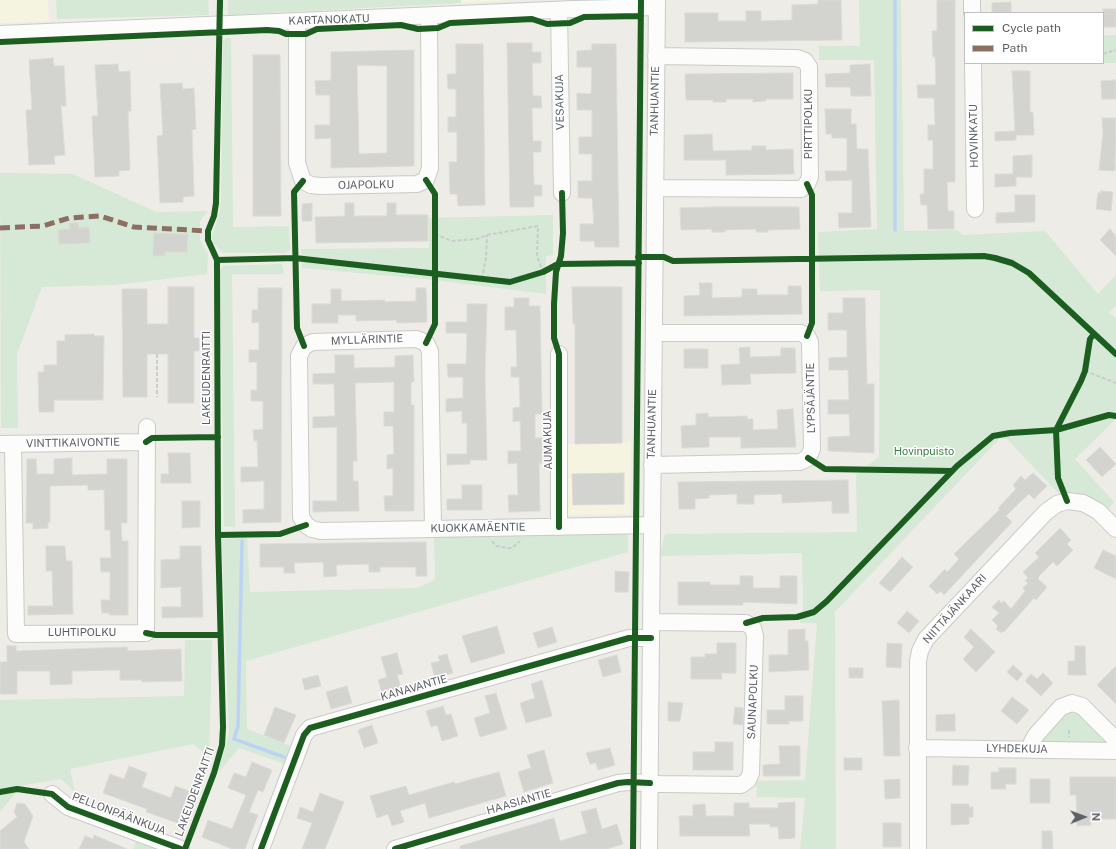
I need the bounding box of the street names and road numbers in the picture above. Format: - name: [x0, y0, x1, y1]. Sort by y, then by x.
- street label: KARTANOKATU: [288, 12, 370, 28]
- street label: TANHUANTIE: [648, 66, 662, 136]
- street label: VESAKUJA: [553, 74, 567, 130]
- street label: PIRTTIPOLKU: [802, 89, 816, 159]
- street label: HOVINKATU: [967, 104, 981, 168]
- street label: OJAPOLKU: [338, 178, 394, 192]
- street label: LAKEUDENRAITTI: [200, 331, 214, 425]
- street label: MYLLÄRINTIE: [331, 332, 403, 348]
- street label: LYPSÄJÄNTIE: [804, 363, 818, 433]
- street label: TANHUANTIE: [645, 389, 659, 459]
- street label: AUMAKUJA: [541, 410, 555, 470]
- street label: VINTTIKAIVONTIE: [26, 436, 120, 450]
- street label: KUOKKAMÄENTIE: [430, 521, 526, 535]
- street label: NIITTÄJÄNKAARI: [920, 572, 990, 646]
- street label: LUHTIPOLKU: [48, 626, 116, 640]
- street label: SAUNAPOLKU: [745, 664, 761, 740]
- street label: KANAVANTIE: [379, 672, 449, 704]
- street label: LYHDEKUJA: [986, 742, 1048, 756]
- street label: LAKEUDENRAITTI: [173, 746, 217, 838]
- street label: HAASIANTIE: [485, 786, 553, 818]
- street label: PELLONPÄÄNKUJA: [70, 790, 168, 838]

